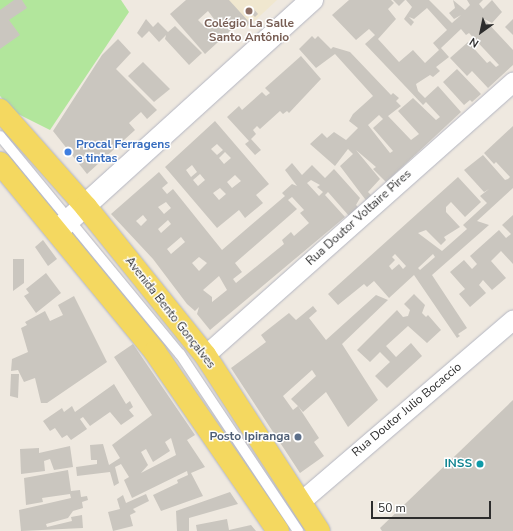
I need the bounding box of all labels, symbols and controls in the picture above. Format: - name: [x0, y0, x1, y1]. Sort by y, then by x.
- marker: Colégio La Salle Santo Antônio: [244, 6, 254, 16]
- north arrow: [461, 12, 501, 52]
- place label: Colégio La Salle Santo Antônio: [204, 17, 294, 45]
- text: N: [467, 34, 482, 51]
- place label: Procal Ferragens e tintas: [76, 138, 170, 166]
- marker: Procal Ferragens e tintas: [63, 147, 73, 157]
- street label: Rua Doutor Voltaire Pires: [304, 167, 414, 269]
- street label: Avenida Bento Gonçalves: [122, 254, 218, 372]
- street label: Rua Doutor Julio Bocaccio: [349, 360, 465, 460]
- place label: Posto Ipiranga: [209, 430, 290, 444]
- marker: Posto Ipiranga: [293, 432, 303, 442]
- place label: INSS: [445, 457, 472, 471]
- marker: INSS: [475, 459, 485, 469]
- scale bar: [373, 493, 493, 519]
- text: 50 m: [378, 500, 406, 516]

